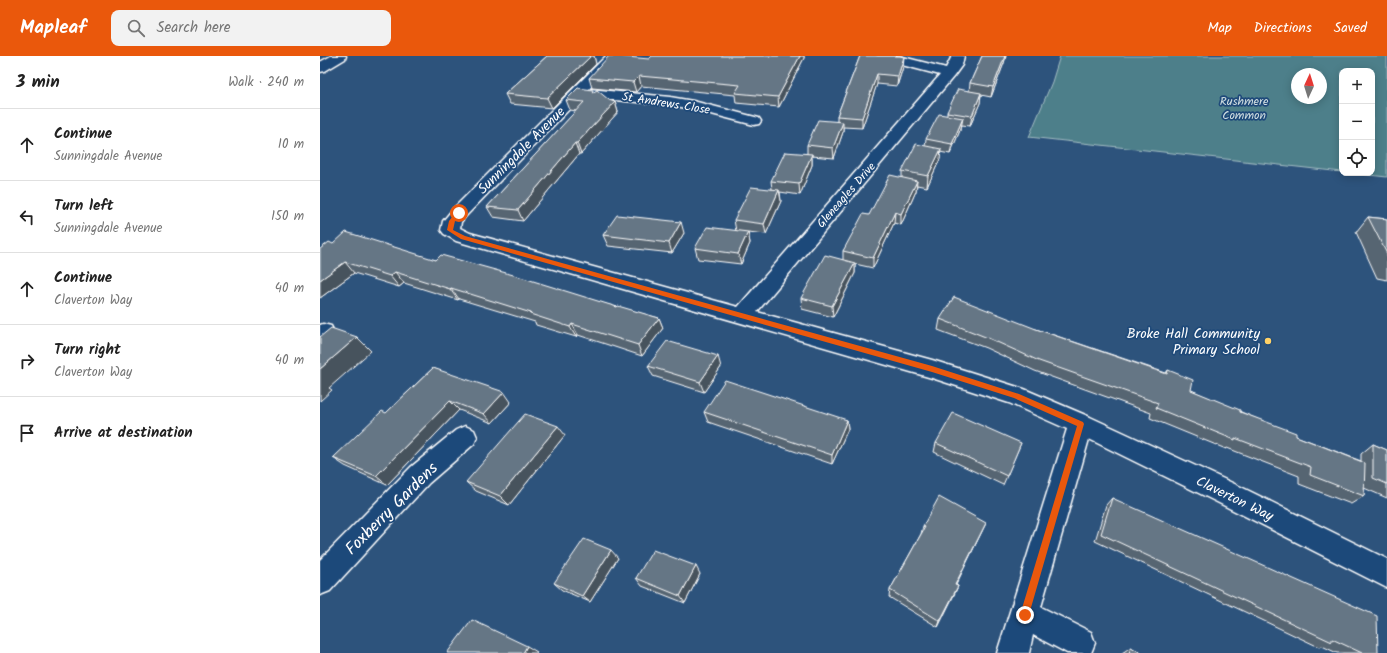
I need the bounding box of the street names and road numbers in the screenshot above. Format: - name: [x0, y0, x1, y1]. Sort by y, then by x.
- street label: St Andrews Close: [620, 87, 712, 120]
- street label: Sunningdale Avenue: [473, 101, 571, 200]
- street label: Gleneagles Drive: [812, 158, 881, 233]
- street label: Foxberry Gardens: [339, 456, 445, 562]
- street label: Claverton Way: [1192, 471, 1278, 527]

